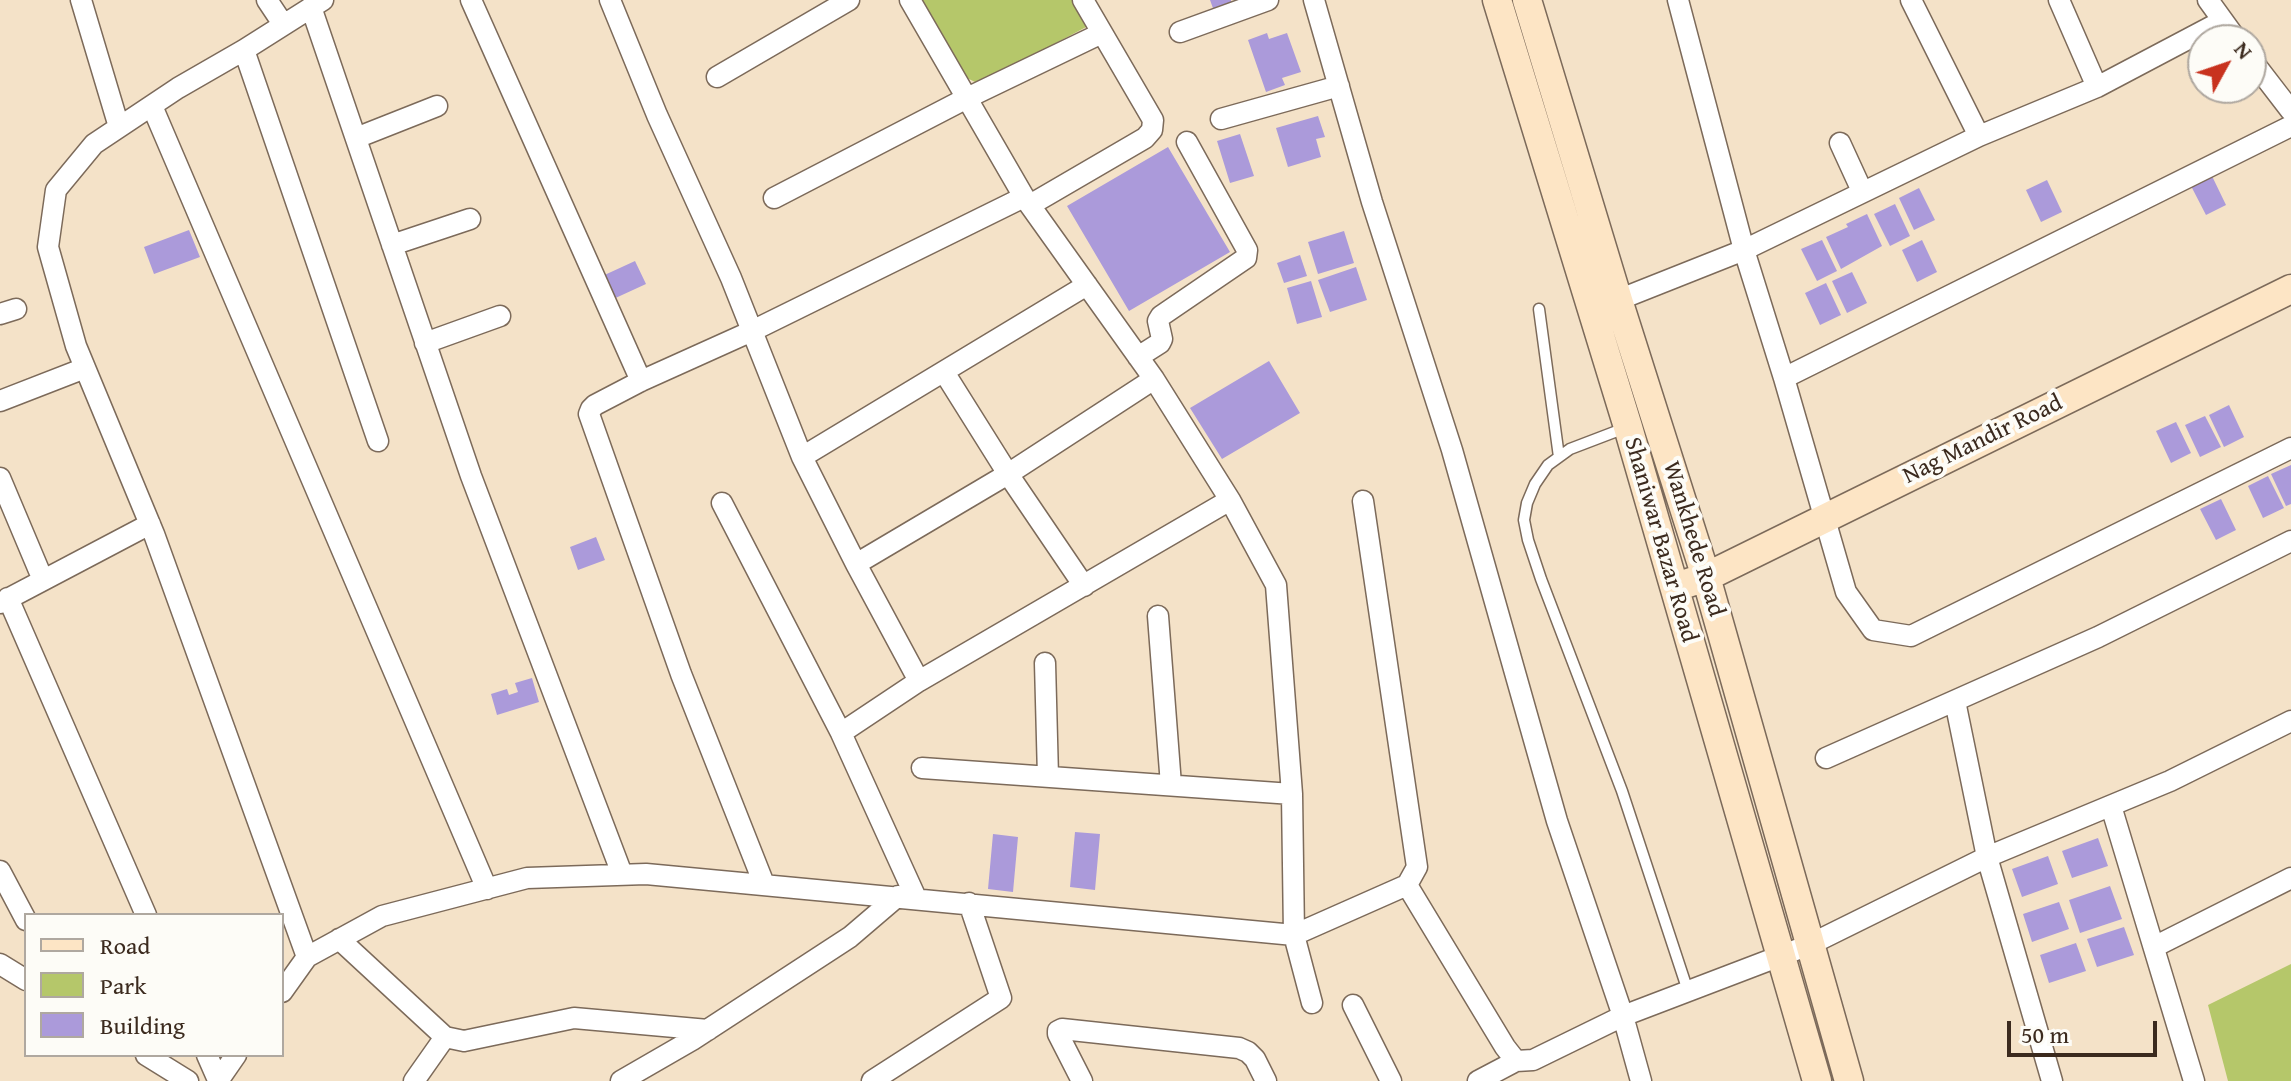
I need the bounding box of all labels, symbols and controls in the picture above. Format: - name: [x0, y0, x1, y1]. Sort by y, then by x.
- north arrow: [2187, 24, 2267, 104]
- text: N: [2227, 34, 2261, 66]
- street label: Nag Mandir Road: [1899, 389, 2067, 491]
- street label: Shaniwar Bazar Road: [1617, 434, 1703, 646]
- street label: Wankhede Road: [1656, 458, 1730, 620]
- legend: [24, 913, 284, 1057]
- text: Road: [100, 928, 150, 963]
- text: Park: [100, 968, 146, 1003]
- scale bar: [2011, 1005, 2161, 1055]
- text: Building: [100, 1008, 185, 1043]
- text: 50 m: [2021, 1017, 2069, 1052]

